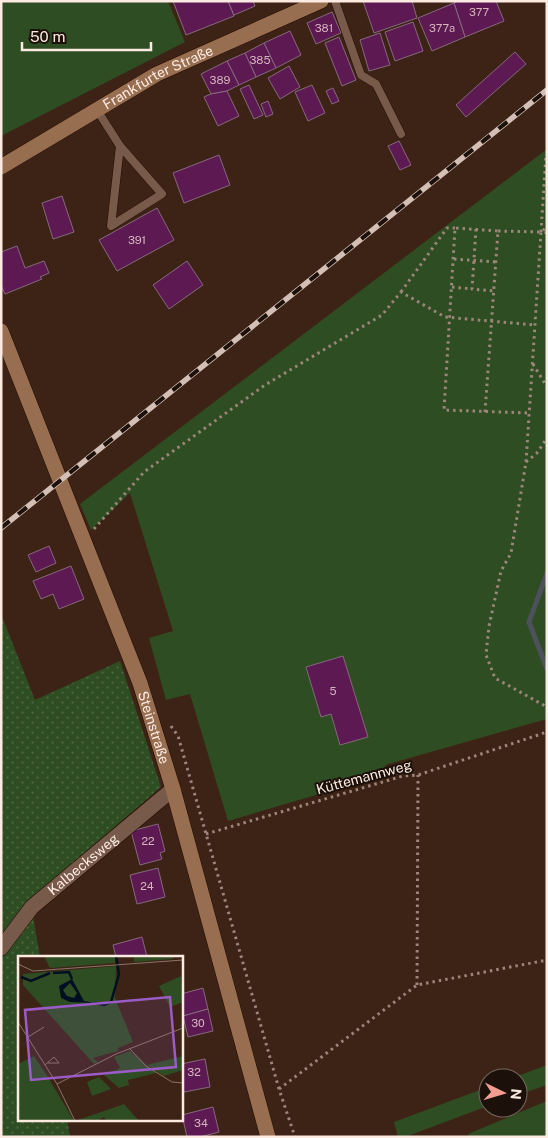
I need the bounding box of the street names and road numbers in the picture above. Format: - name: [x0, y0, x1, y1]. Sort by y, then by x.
- street label: Frankfurter Straße: [100, 42, 216, 113]
- street label: Steinstraße: [135, 689, 173, 766]
- street label: Küttemannweg: [314, 756, 414, 797]
- street label: Kalbecksweg: [44, 830, 122, 898]

